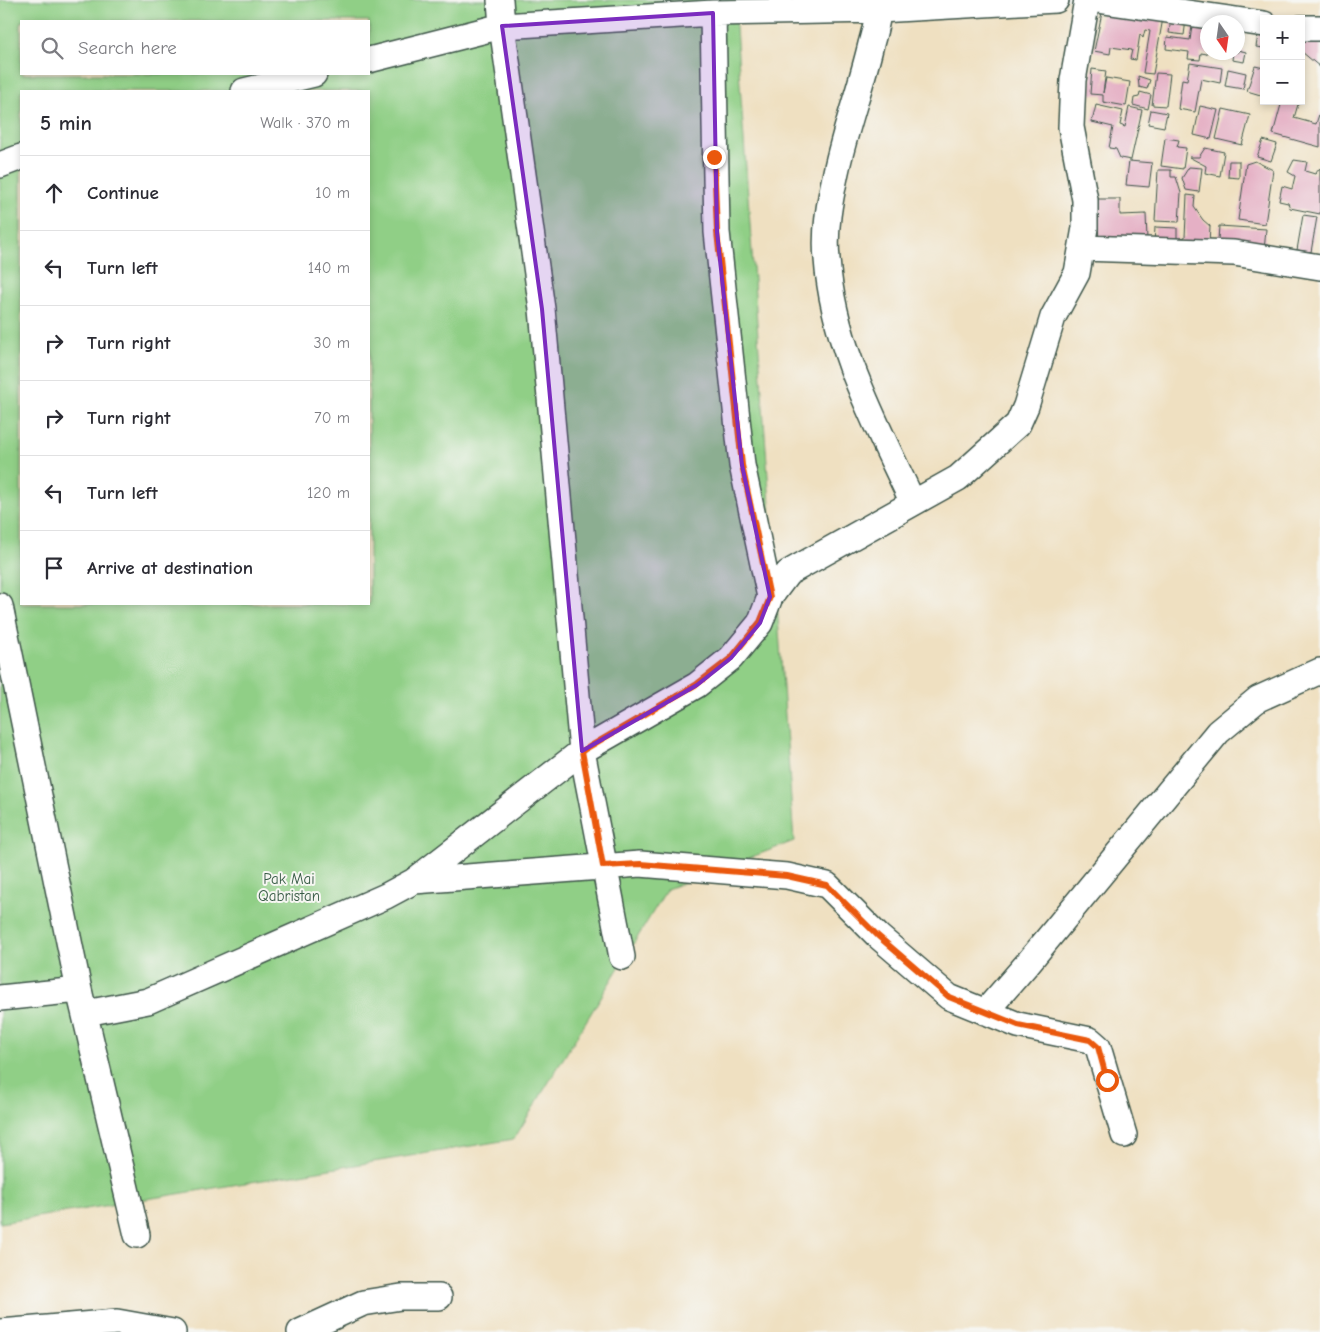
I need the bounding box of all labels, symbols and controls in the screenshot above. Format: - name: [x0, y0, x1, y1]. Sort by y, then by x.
- north arrow: [1200, 15, 1245, 60]
- map controls: [1260, 15, 1305, 105]
- button: +: [1260, 15, 1305, 60]
- search box: [20, 20, 370, 75]
- icon: search: [38, 34, 66, 62]
- text: Search here: [78, 37, 177, 59]
- button: −: [1260, 60, 1305, 105]
- text: 5 min: [40, 111, 92, 135]
- text: Walk · 370 m: [260, 114, 350, 132]
- route end: [703, 146, 726, 169]
- icon: ahead: [40, 179, 68, 207]
- text: Continue: [87, 182, 159, 204]
- text: 10 m: [315, 184, 350, 202]
- icon: left: [40, 254, 68, 282]
- text: Turn left: [87, 257, 158, 279]
- text: 140 m: [308, 259, 350, 277]
- icon: right: [40, 329, 68, 357]
- text: Turn right: [87, 332, 171, 354]
- text: 30 m: [314, 334, 350, 352]
- icon: right: [40, 404, 68, 432]
- text: Turn right: [87, 407, 171, 429]
- text: 70 m: [314, 409, 350, 427]
- icon: left: [40, 479, 68, 507]
- text: Turn left: [87, 482, 158, 504]
- text: 120 m: [307, 484, 350, 502]
- icon: arrive: [40, 554, 68, 582]
- text: Arrive at destination: [87, 557, 253, 579]
- park label: Pak Mai Qabristan: [258, 870, 320, 905]
- route start: [1096, 1069, 1119, 1092]

